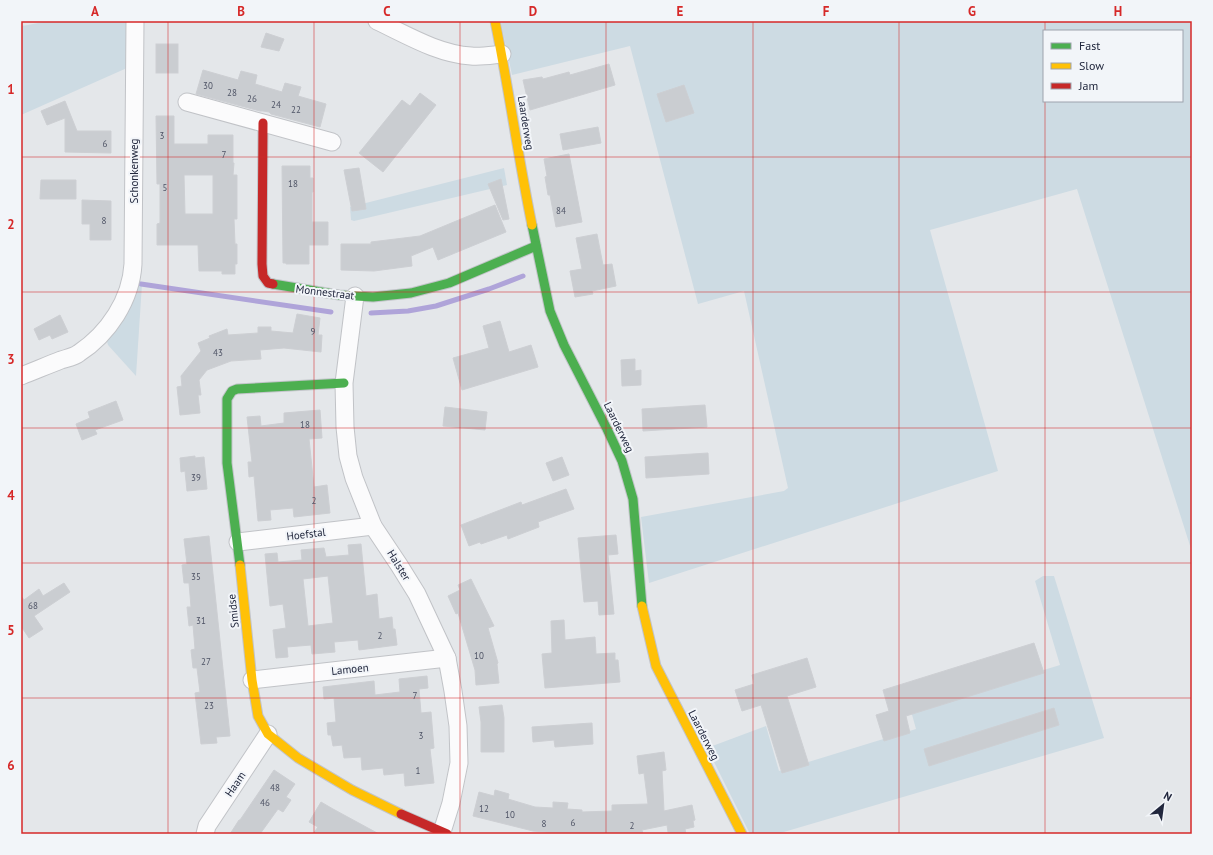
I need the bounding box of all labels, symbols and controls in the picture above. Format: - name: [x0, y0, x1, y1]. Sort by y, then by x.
- text: A: [91, 3, 99, 20]
- text: B: [237, 3, 245, 20]
- text: C: [383, 3, 391, 20]
- text: D: [529, 3, 537, 20]
- text: E: [677, 3, 684, 20]
- text: F: [823, 3, 830, 20]
- text: G: [968, 3, 976, 20]
- text: H: [1114, 3, 1122, 20]
- legend: [1043, 30, 1183, 102]
- text: Fast: [1079, 38, 1100, 53]
- text: Slow: [1079, 58, 1104, 73]
- text: Jam: [1078, 78, 1098, 93]
- house number: 30: [203, 80, 213, 91]
- text: 1: [7, 81, 15, 98]
- house number: 28: [227, 87, 237, 98]
- house number: 26: [247, 93, 257, 104]
- street label: Laarderweg: [515, 95, 537, 151]
- house number: 24: [271, 99, 281, 110]
- house number: 22: [291, 104, 301, 115]
- house number: 3: [160, 130, 165, 141]
- house number: 6: [103, 138, 108, 149]
- street label: Schonkenweg: [127, 139, 141, 203]
- house number: 7: [222, 149, 227, 160]
- house number: 18: [288, 178, 298, 189]
- house number: 5: [163, 182, 168, 193]
- house number: 84: [556, 205, 566, 216]
- house number: 8: [102, 215, 107, 226]
- text: 2: [7, 216, 15, 233]
- street label: Monnestraat: [295, 281, 355, 303]
- house number: 9: [311, 326, 316, 337]
- house number: 43: [213, 347, 223, 358]
- text: 3: [7, 351, 15, 368]
- street label: Laarderweg: [601, 399, 637, 455]
- house number: 18: [300, 419, 310, 430]
- house number: 39: [191, 472, 201, 483]
- text: 4: [7, 487, 15, 504]
- house number: 2: [312, 495, 317, 506]
- street label: Hoefstal: [286, 525, 327, 543]
- street label: Halster: [384, 547, 414, 583]
- house number: 35: [191, 571, 201, 582]
- street label: Smidse: [224, 593, 242, 629]
- house number: 68: [28, 600, 38, 611]
- house number: 31: [196, 615, 206, 626]
- text: 5: [7, 622, 15, 639]
- house number: 2: [378, 630, 383, 641]
- house number: 10: [474, 650, 484, 661]
- house number: 27: [201, 656, 211, 667]
- street label: Lamoen: [331, 660, 369, 678]
- house number: 7: [413, 690, 418, 701]
- house number: 23: [204, 700, 214, 711]
- street label: Laarderweg: [685, 707, 723, 763]
- house number: 3: [419, 730, 424, 741]
- text: 6: [7, 757, 15, 774]
- house number: 1: [416, 765, 421, 776]
- street label: Haam: [222, 769, 248, 799]
- house number: 48: [270, 782, 280, 793]
- north arrow: [1143, 785, 1183, 825]
- text: N: [1161, 788, 1174, 804]
- house number: 46: [260, 797, 270, 808]
- house number: 12: [479, 803, 489, 814]
- house number: 10: [505, 809, 515, 820]
- house number: 6: [571, 817, 576, 828]
- house number: 8: [542, 818, 547, 829]
- house number: 2: [630, 820, 635, 831]

